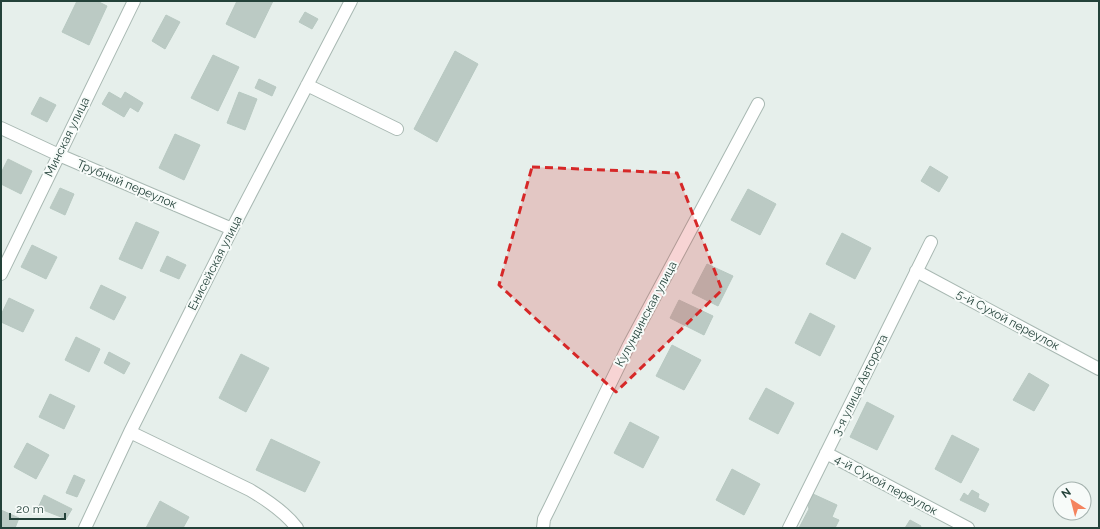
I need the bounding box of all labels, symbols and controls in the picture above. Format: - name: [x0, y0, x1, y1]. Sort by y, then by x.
- street label: Минская улица: [42, 95, 92, 179]
- street label: Трубный переулок: [75, 157, 179, 211]
- street label: Енисейская улица: [185, 213, 245, 313]
- street label: Кулундинская улица: [612, 259, 680, 369]
- street label: 5-й Сухой переулок: [954, 287, 1062, 353]
- street label: 3-я улица Авторота: [829, 332, 891, 438]
- street label: 4-й Сухой переулок: [832, 452, 940, 518]
- north arrow: [1052, 481, 1092, 521]
- text: N: [1059, 486, 1074, 501]
- scale bar: [10, 495, 65, 521]
- text: 20 m: [16, 502, 44, 516]

